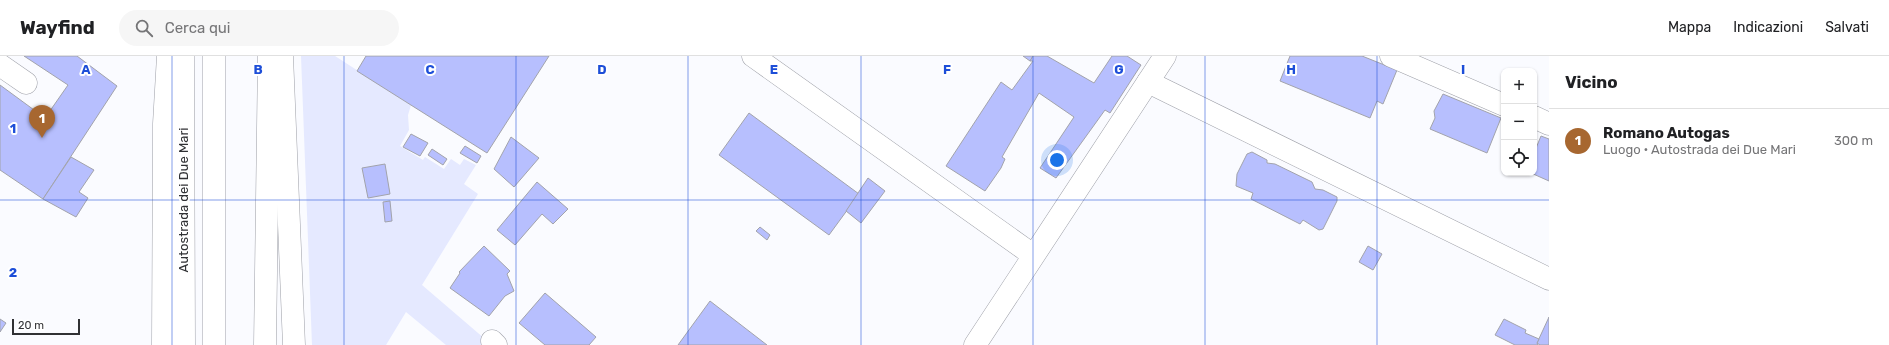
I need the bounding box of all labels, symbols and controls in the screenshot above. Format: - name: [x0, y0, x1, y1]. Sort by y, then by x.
- search box: [119, 10, 399, 46]
- text: Wayfind: [20, 16, 95, 39]
- icon: search: [133, 17, 155, 39]
- text: Cerca qui: [165, 19, 230, 37]
- text: Mappa: [1668, 19, 1711, 36]
- text: Indicazioni: [1733, 19, 1803, 36]
- text: Salvati: [1825, 19, 1869, 36]
- text: A: [81, 62, 91, 77]
- text: B: [253, 62, 263, 77]
- text: C: [425, 62, 435, 77]
- text: D: [597, 62, 607, 77]
- text: E: [770, 62, 778, 77]
- text: F: [943, 62, 951, 77]
- text: G: [1114, 62, 1124, 77]
- text: H: [1286, 62, 1296, 77]
- text: I: [1461, 62, 1465, 77]
- map controls: [1501, 68, 1537, 176]
- button: +: [1501, 68, 1537, 104]
- text: Vicino: [1565, 72, 1618, 92]
- button: −: [1501, 104, 1537, 140]
- pin: 1: [29, 105, 55, 138]
- text: 1: [10, 121, 16, 136]
- text: Romano Autogas: [1603, 124, 1730, 142]
- street label: Autostrada dei Due Mari: [176, 128, 191, 272]
- text: 1: [1575, 133, 1581, 148]
- text: 300 m: [1834, 133, 1873, 148]
- button: locate: [1501, 140, 1537, 176]
- text: Luogo · Autostrada dei Due Mari: [1603, 142, 1796, 157]
- your location: [1047, 150, 1067, 170]
- text: 2: [9, 265, 17, 280]
- scale bar: [12, 317, 80, 336]
- text: 20 m: [18, 319, 44, 332]

